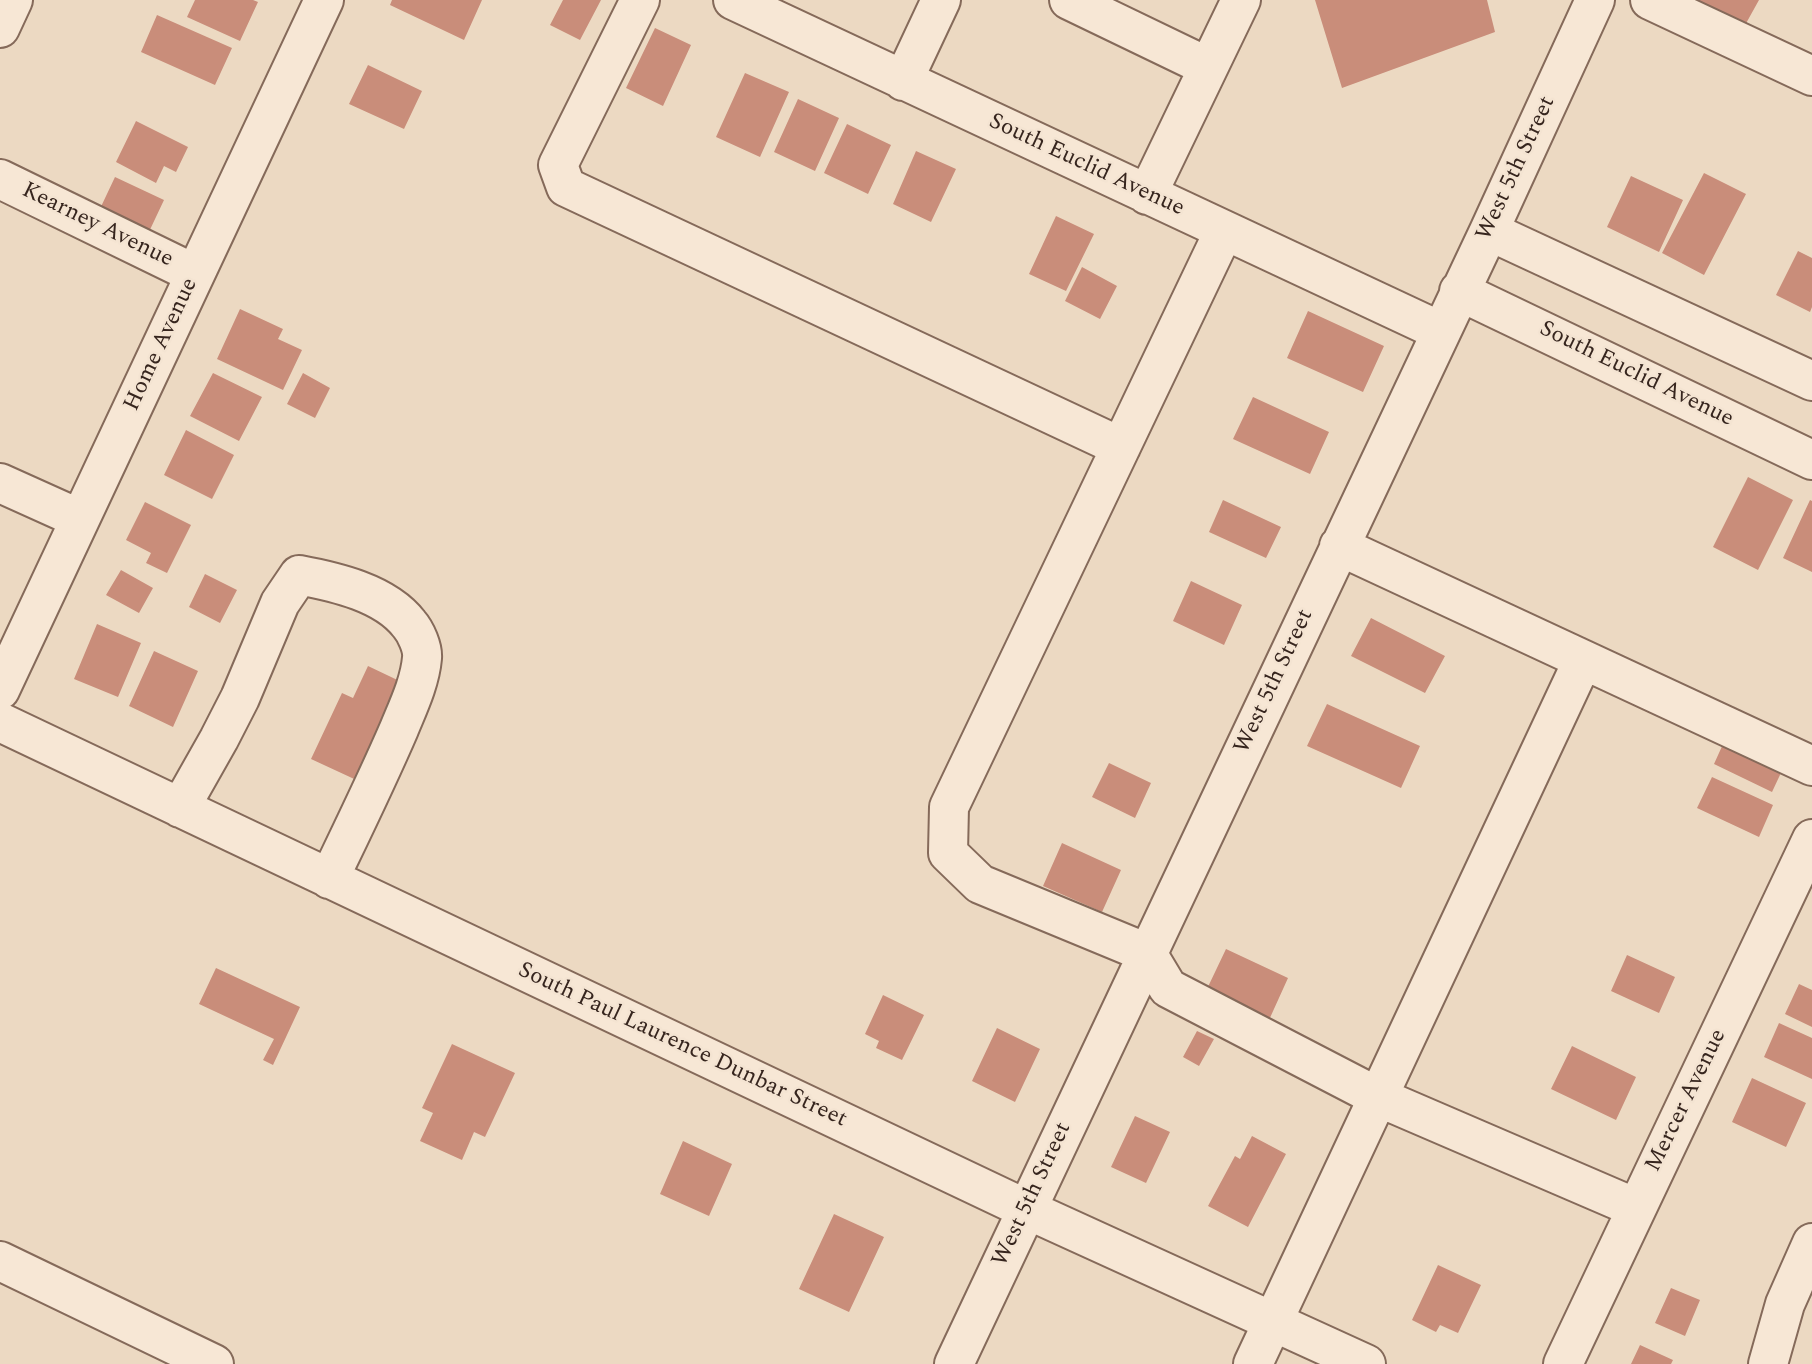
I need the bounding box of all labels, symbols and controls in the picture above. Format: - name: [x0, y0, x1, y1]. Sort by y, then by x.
- street label: West 5th Street: [1472, 92, 1562, 246]
- street label: South Euclid Avenue: [984, 109, 1188, 223]
- street label: Kearney Avenue: [17, 177, 177, 275]
- street label: Home Avenue: [119, 274, 205, 416]
- street label: South Euclid Avenue: [1534, 316, 1738, 434]
- street label: West 5th Street: [1230, 605, 1320, 759]
- street label: South Paul Laurence Dunbar Street: [513, 957, 851, 1135]
- street label: Mercer Avenue: [1641, 1025, 1733, 1177]
- street label: West 5th Street: [988, 1118, 1078, 1272]

